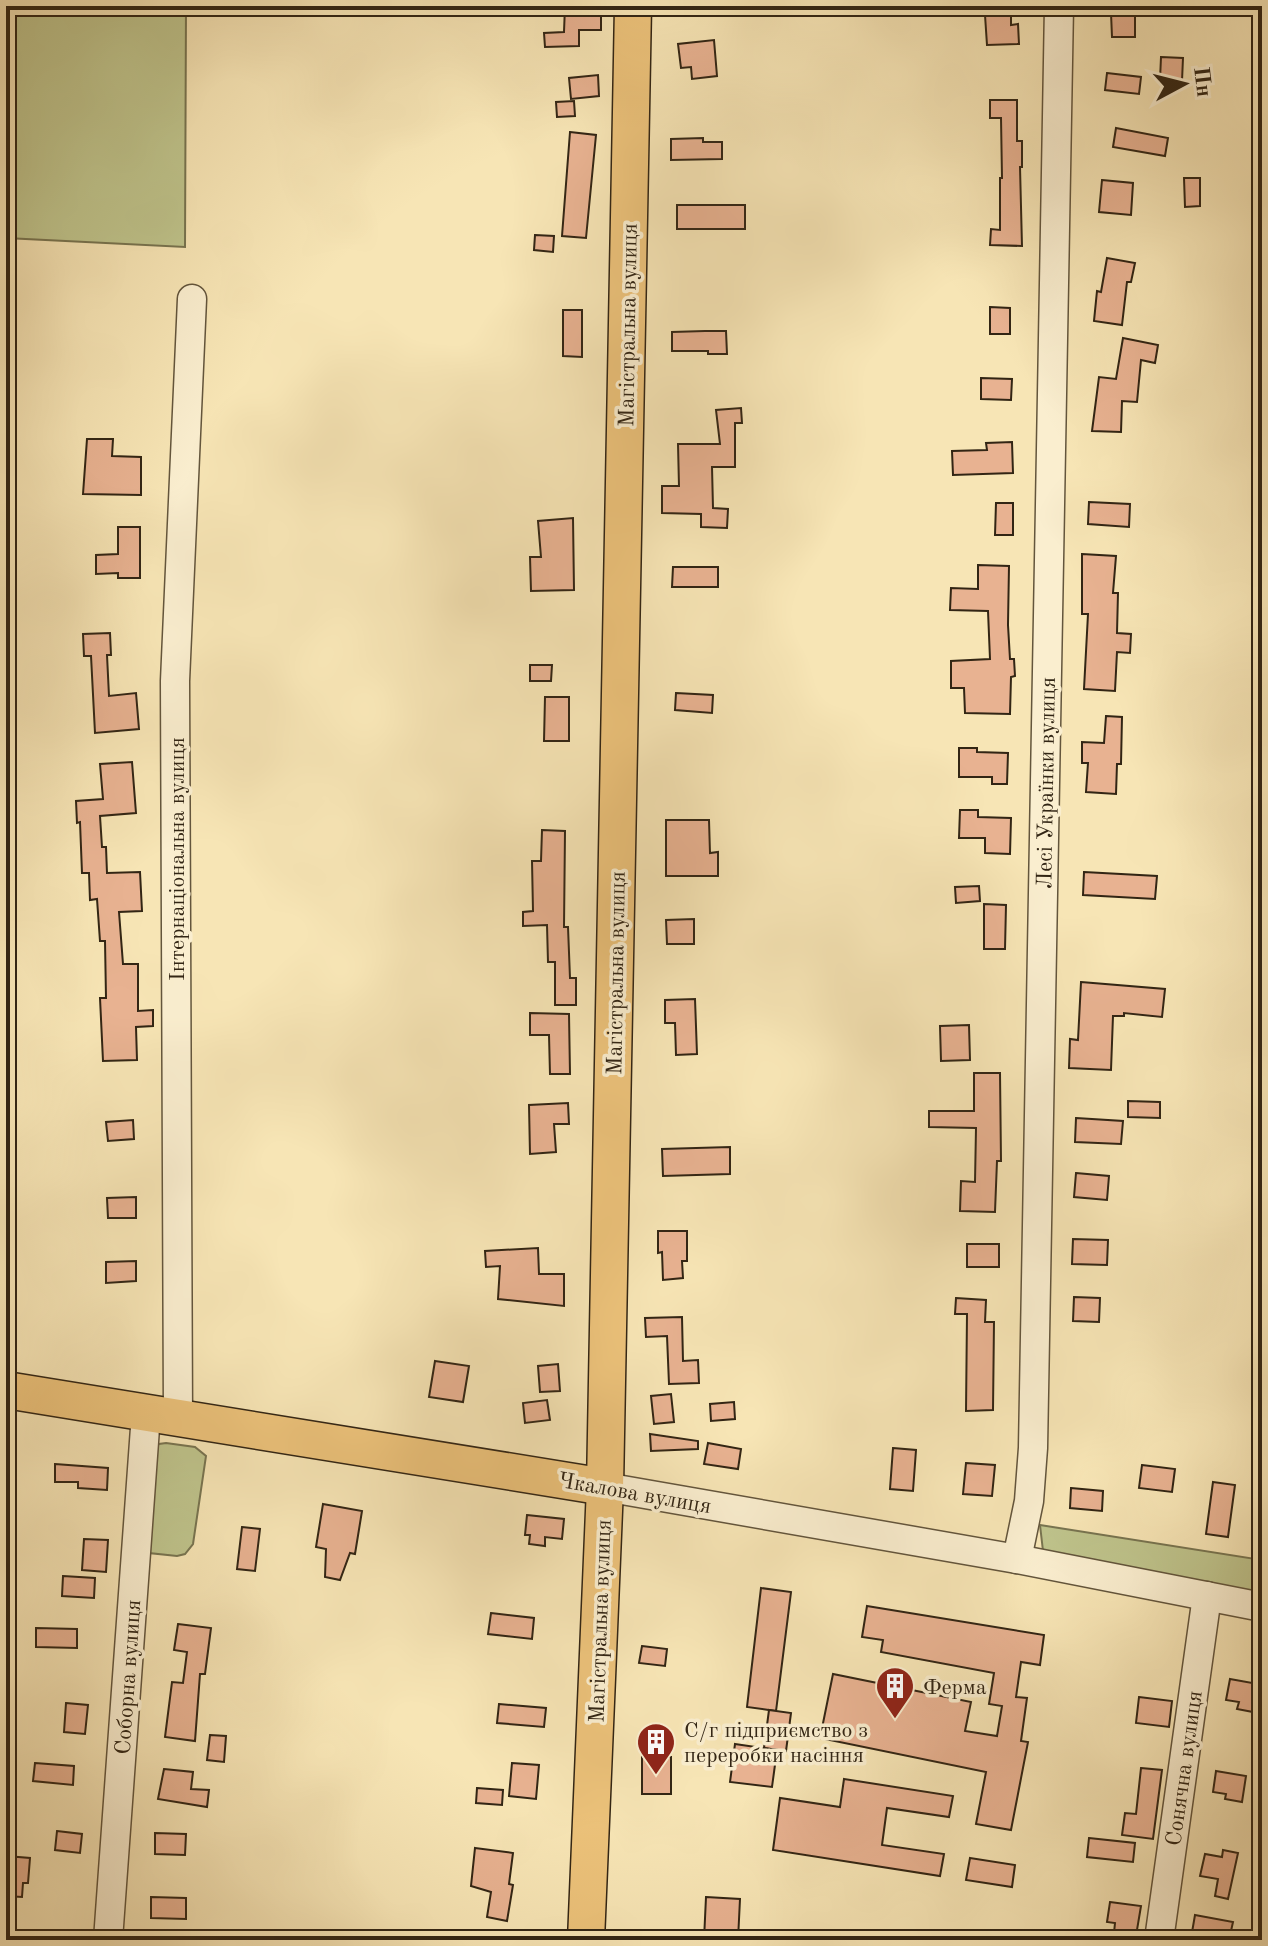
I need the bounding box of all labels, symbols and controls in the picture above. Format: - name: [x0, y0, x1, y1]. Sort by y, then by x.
- north arrow: [1144, 44, 1224, 124]
- text: Пн: [1189, 65, 1215, 98]
- street label: Магістральна вулиця: [616, 223, 642, 427]
- street label: Лесі Українки вулиця: [1034, 677, 1060, 889]
- street label: Інтернаціональна вулиця: [167, 737, 189, 981]
- street label: Магістральна вулиця: [604, 871, 630, 1075]
- street label: Чкалова вулиця: [556, 1470, 713, 1518]
- street label: Магістральна вулиця: [586, 1519, 616, 1723]
- street label: Соборна вулиця: [113, 1599, 145, 1755]
- building icon: Ферма: [874, 1665, 916, 1720]
- place label: Ферма: [923, 1677, 987, 1699]
- street label: Сонячна вулиця: [1163, 1689, 1207, 1847]
- place label: С/г підприємство з переробки насіння: [684, 1720, 868, 1767]
- building icon: С/г підприємство з переробки насіння: [635, 1721, 677, 1776]

